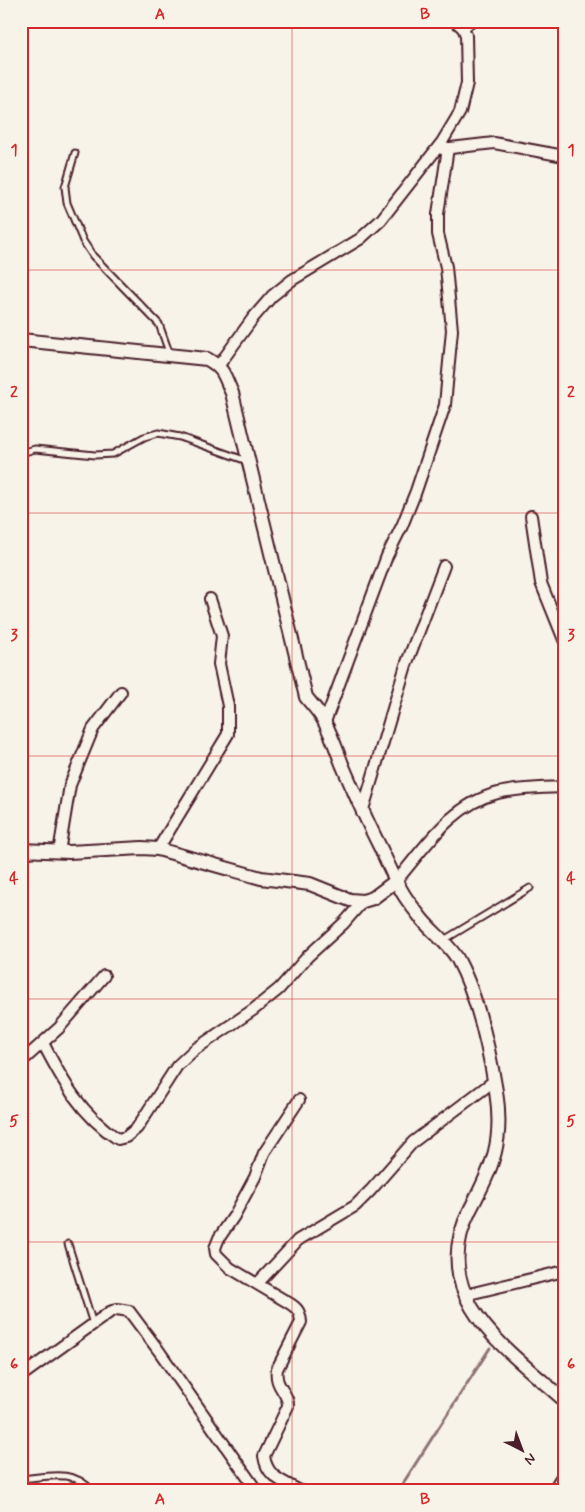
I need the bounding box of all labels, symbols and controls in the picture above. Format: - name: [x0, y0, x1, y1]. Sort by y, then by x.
- text: A: [155, 4, 165, 25]
- text: B: [420, 4, 430, 25]
- text: 1: [10, 140, 18, 161]
- text: 1: [567, 140, 575, 161]
- text: 2: [10, 382, 18, 403]
- text: 2: [567, 382, 575, 403]
- text: 3: [10, 625, 18, 646]
- text: 3: [567, 625, 575, 646]
- text: 4: [9, 868, 19, 889]
- text: 4: [566, 868, 576, 889]
- text: 5: [9, 1111, 19, 1132]
- text: 5: [566, 1111, 576, 1132]
- text: 6: [10, 1354, 18, 1375]
- text: 6: [567, 1354, 575, 1375]
- north arrow: [498, 1424, 548, 1474]
- text: N: [521, 1449, 540, 1469]
- text: A: [155, 1489, 165, 1510]
- text: B: [420, 1489, 430, 1510]

